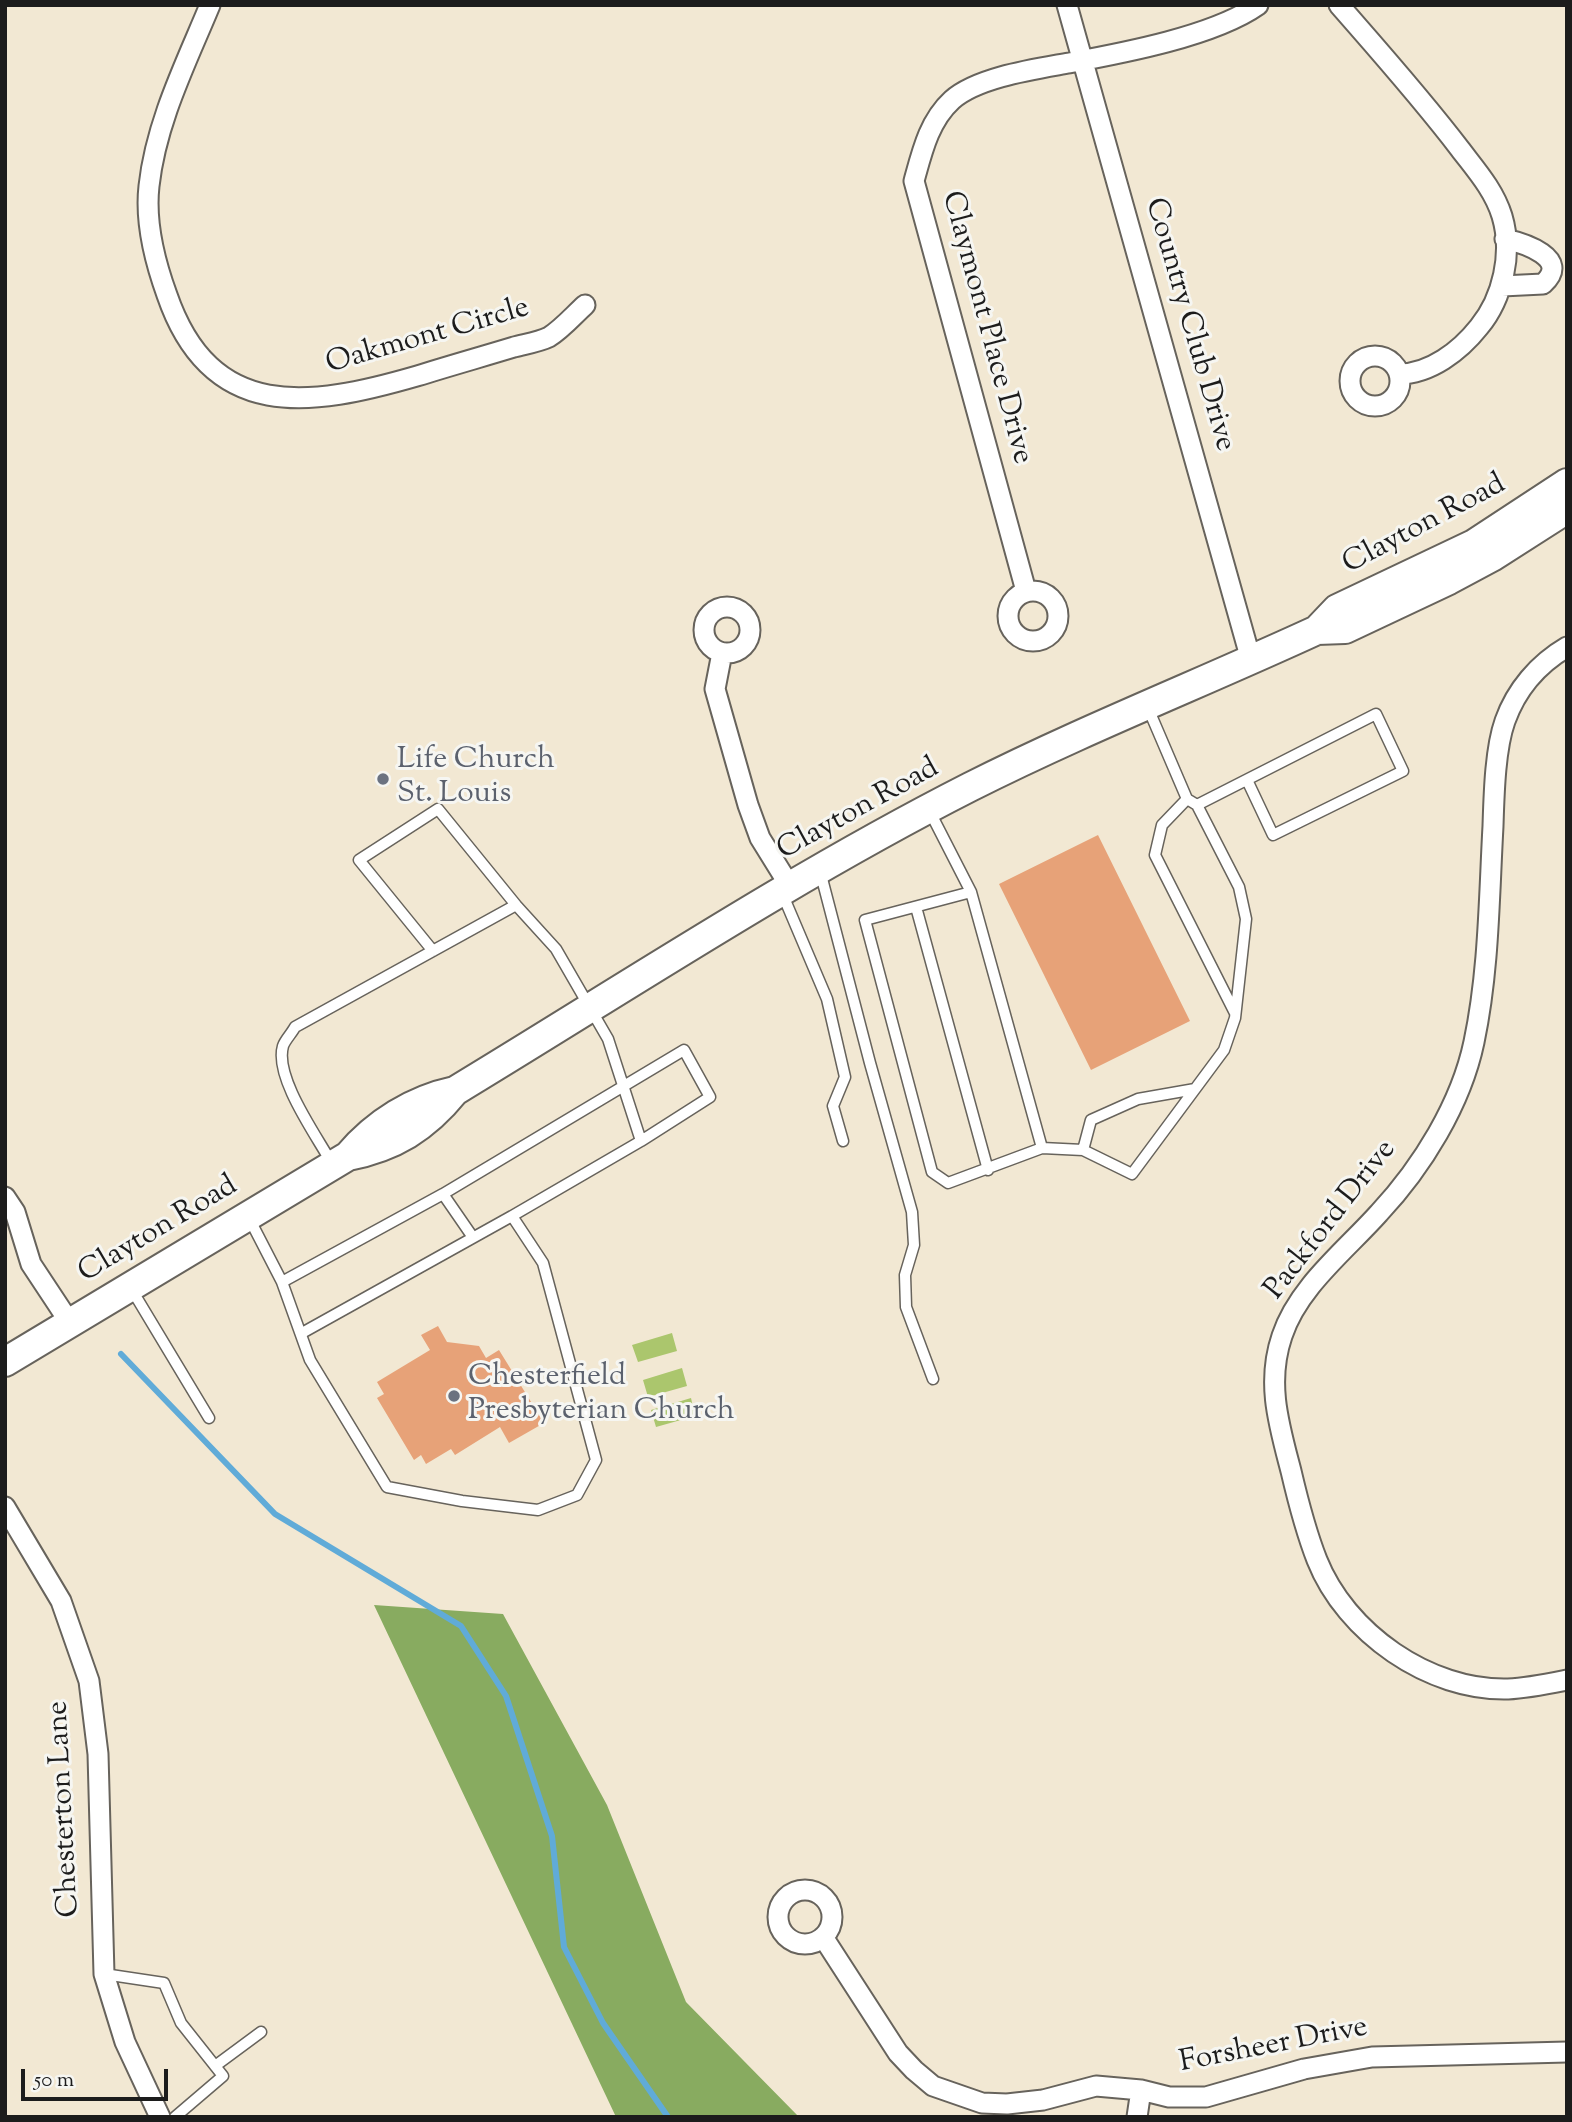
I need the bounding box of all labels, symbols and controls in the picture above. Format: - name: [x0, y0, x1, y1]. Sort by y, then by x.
- street label: Claymont Place Drive: [931, 188, 1039, 468]
- street label: Country Club Drive: [1135, 194, 1241, 456]
- street label: Oakmont Circle: [322, 292, 534, 384]
- street label: Clayton Road: [1337, 468, 1513, 584]
- place label: Life Church St. Louis: [397, 744, 555, 814]
- street label: Clayton Road: [772, 752, 946, 870]
- marker: Life Church St. Louis: [375, 771, 391, 787]
- street label: Packford Drive: [1259, 1134, 1405, 1308]
- street label: Clayton Road: [73, 1169, 245, 1293]
- place label: Chesterfield Presbyterian Church: [468, 1361, 735, 1432]
- marker: Chesterfield Presbyterian Church: [446, 1388, 462, 1404]
- street label: Chesterton Lane: [42, 1700, 90, 1918]
- street label: Forsheer Drive: [1177, 2011, 1371, 2083]
- scale bar: [24, 2056, 172, 2100]
- text: 50 m: [34, 2066, 74, 2096]

